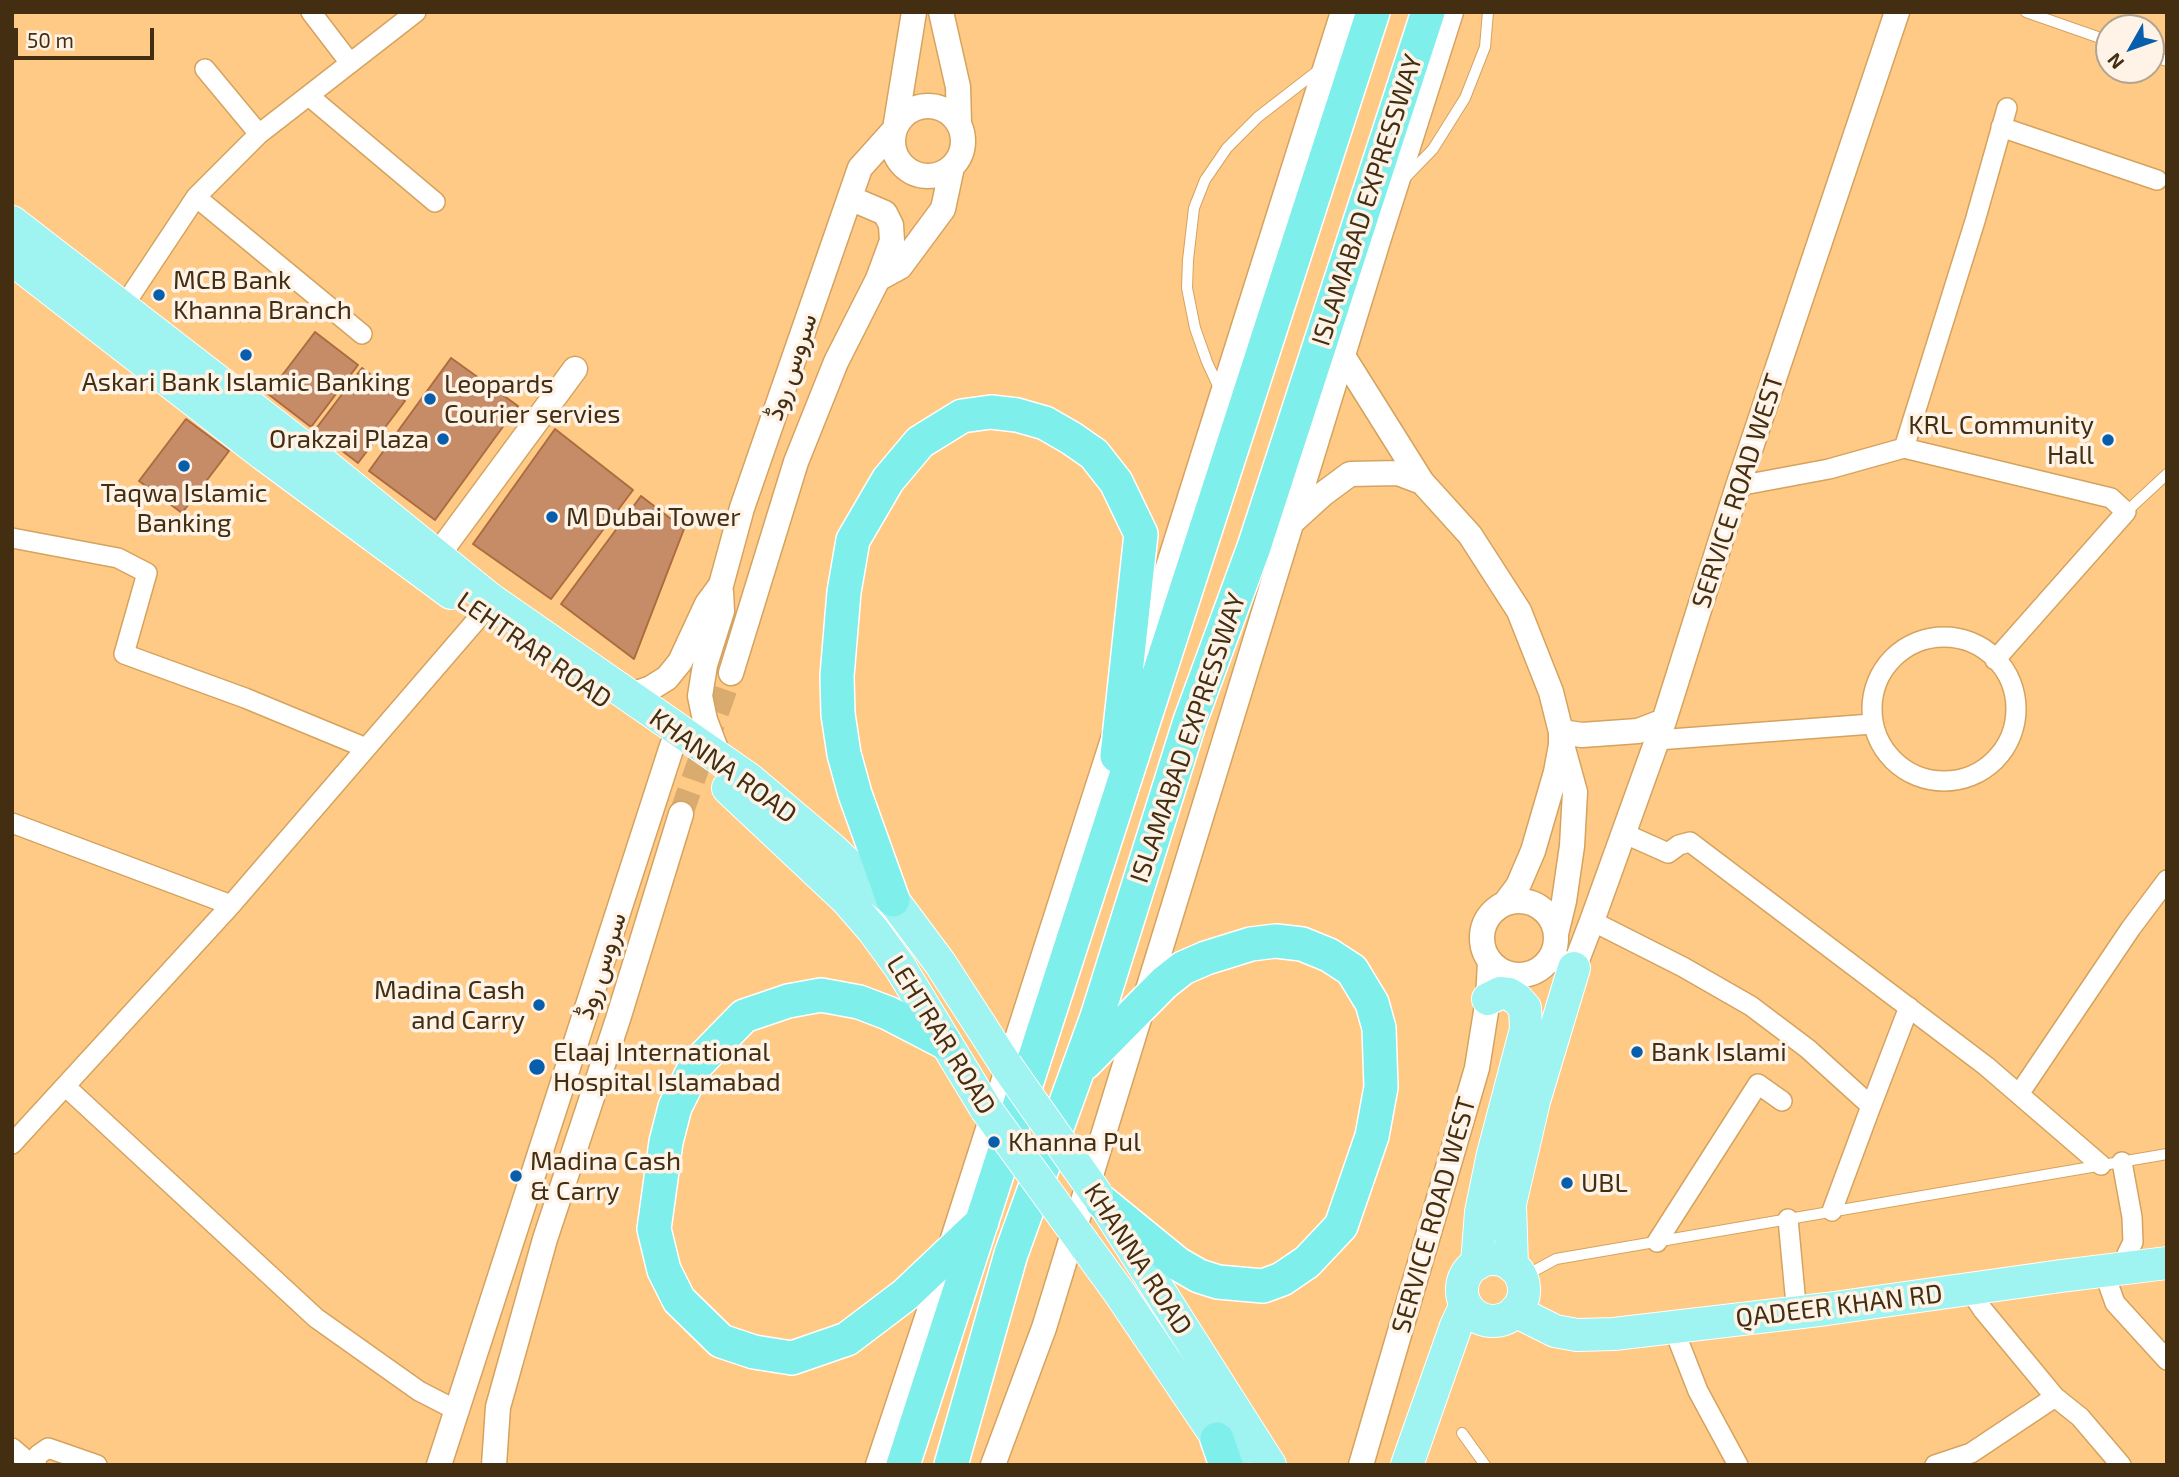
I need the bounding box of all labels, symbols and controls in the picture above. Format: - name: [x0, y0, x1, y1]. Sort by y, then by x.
- scale bar: [18, 14, 158, 58]
- north arrow: [2095, 14, 2165, 84]
- text: 50 m: [27, 27, 74, 52]
- text: N: [2102, 49, 2128, 74]
- street label: ISLAMABAD EXPRESSWAY: [1305, 50, 1429, 350]
- place label: MCB Bank Khanna Branch: [173, 264, 352, 326]
- marker: MCB Bank Khanna Branch: [151, 287, 167, 303]
- street label: سروس روڈ: [758, 310, 824, 424]
- marker: Askari Bank Islamic Banking: [238, 347, 254, 363]
- place label: Askari Bank Islamic Banking: [82, 366, 410, 398]
- place label: Leopards Courier servies: [444, 368, 620, 430]
- street label: SERVICE ROAD WEST: [1685, 370, 1791, 612]
- marker: Leopards Courier servies: [422, 391, 438, 407]
- place label: KRL Community Hall: [1908, 409, 2094, 471]
- place label: Orakzai Plaza: [269, 423, 429, 455]
- marker: Orakzai Plaza: [435, 431, 451, 447]
- marker: KRL Community Hall: [2100, 432, 2116, 448]
- marker: Taqwa Islamic Banking: [176, 458, 192, 474]
- place label: Taqwa Islamic Banking: [100, 477, 268, 538]
- place label: M Dubai Tower: [566, 501, 741, 533]
- marker: M Dubai Tower: [544, 509, 560, 525]
- street label: LEHTRAR ROAD: [451, 585, 617, 715]
- street label: ISLAMABAD EXPRESSWAY: [1124, 589, 1252, 887]
- street label: KHANNA ROAD: [643, 702, 803, 830]
- street label: سروس روڈ: [569, 909, 633, 1023]
- street label: LEHTRAR ROAD: [880, 950, 1002, 1120]
- place label: Madina Cash and Carry: [374, 974, 525, 1036]
- marker: Madina Cash and Carry: [531, 997, 547, 1013]
- place label: Elaaj International Hospital Islamabad: [553, 1036, 781, 1098]
- place label: Bank Islami: [1651, 1036, 1787, 1068]
- marker: Bank Islami: [1629, 1044, 1645, 1060]
- marker: Elaaj International Hospital Islamabad: [527, 1057, 547, 1077]
- street label: SERVICE ROAD WEST: [1385, 1093, 1483, 1337]
- place label: Khanna Pul: [1008, 1126, 1141, 1158]
- marker: Khanna Pul: [986, 1134, 1002, 1150]
- place label: Madina Cash & Carry: [530, 1145, 681, 1206]
- place label: UBL: [1581, 1167, 1628, 1199]
- marker: Madina Cash & Carry: [508, 1168, 524, 1184]
- marker: UBL: [1559, 1175, 1575, 1191]
- street label: KHANNA ROAD: [1077, 1177, 1199, 1341]
- street label: QADEER KHAN RD: [1734, 1278, 1944, 1334]

